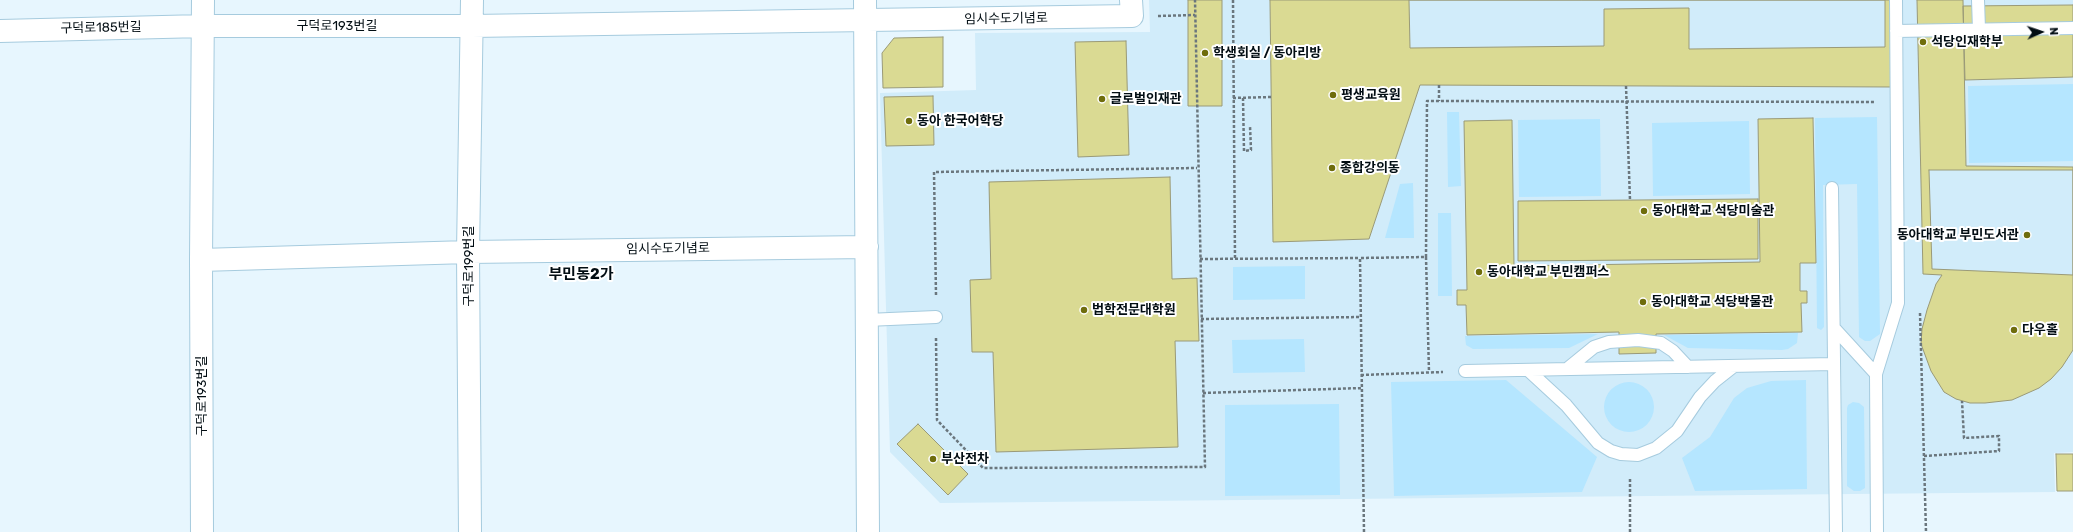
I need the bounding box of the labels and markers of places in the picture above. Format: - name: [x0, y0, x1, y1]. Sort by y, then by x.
- place label: 석당인재학부: [1931, 34, 2003, 50]
- marker: 석당인재학부: [1918, 37, 1928, 47]
- place label: 학생회실 / 동아리방: [1213, 45, 1321, 61]
- marker: 학생회실 / 동아리방: [1200, 48, 1210, 58]
- place label: 평생교육원: [1341, 87, 1401, 103]
- marker: 평생교육원: [1328, 90, 1338, 100]
- place label: 글로벌인재관: [1110, 91, 1182, 107]
- marker: 글로벌인재관: [1097, 94, 1107, 104]
- place label: 동아 한국어학당: [917, 113, 1003, 129]
- marker: 동아 한국어학당: [904, 116, 914, 126]
- place label: 종합강의동: [1340, 160, 1400, 176]
- marker: 종합강의동: [1327, 163, 1337, 173]
- place label: 동아대학교 석당미술관: [1652, 203, 1774, 219]
- marker: 동아대학교 석당미술관: [1639, 206, 1649, 216]
- place label: 동아대학교 부민도서관: [1897, 227, 2019, 243]
- marker: 동아대학교 부민도서관: [2022, 230, 2032, 240]
- place label: 동아대학교 부민캠퍼스: [1487, 264, 1609, 280]
- marker: 동아대학교 부민캠퍼스: [1474, 267, 1484, 277]
- place label: 동아대학교 석당박물관: [1651, 294, 1773, 310]
- marker: 동아대학교 석당박물관: [1638, 297, 1648, 307]
- place label: 법학전문대학원: [1092, 302, 1176, 318]
- marker: 법학전문대학원: [1079, 305, 1089, 315]
- place label: 다우홀: [2022, 322, 2058, 338]
- marker: 다우홀: [2009, 325, 2019, 335]
- place label: 부산전차: [941, 451, 989, 467]
- marker: 부산전차: [928, 454, 938, 464]

